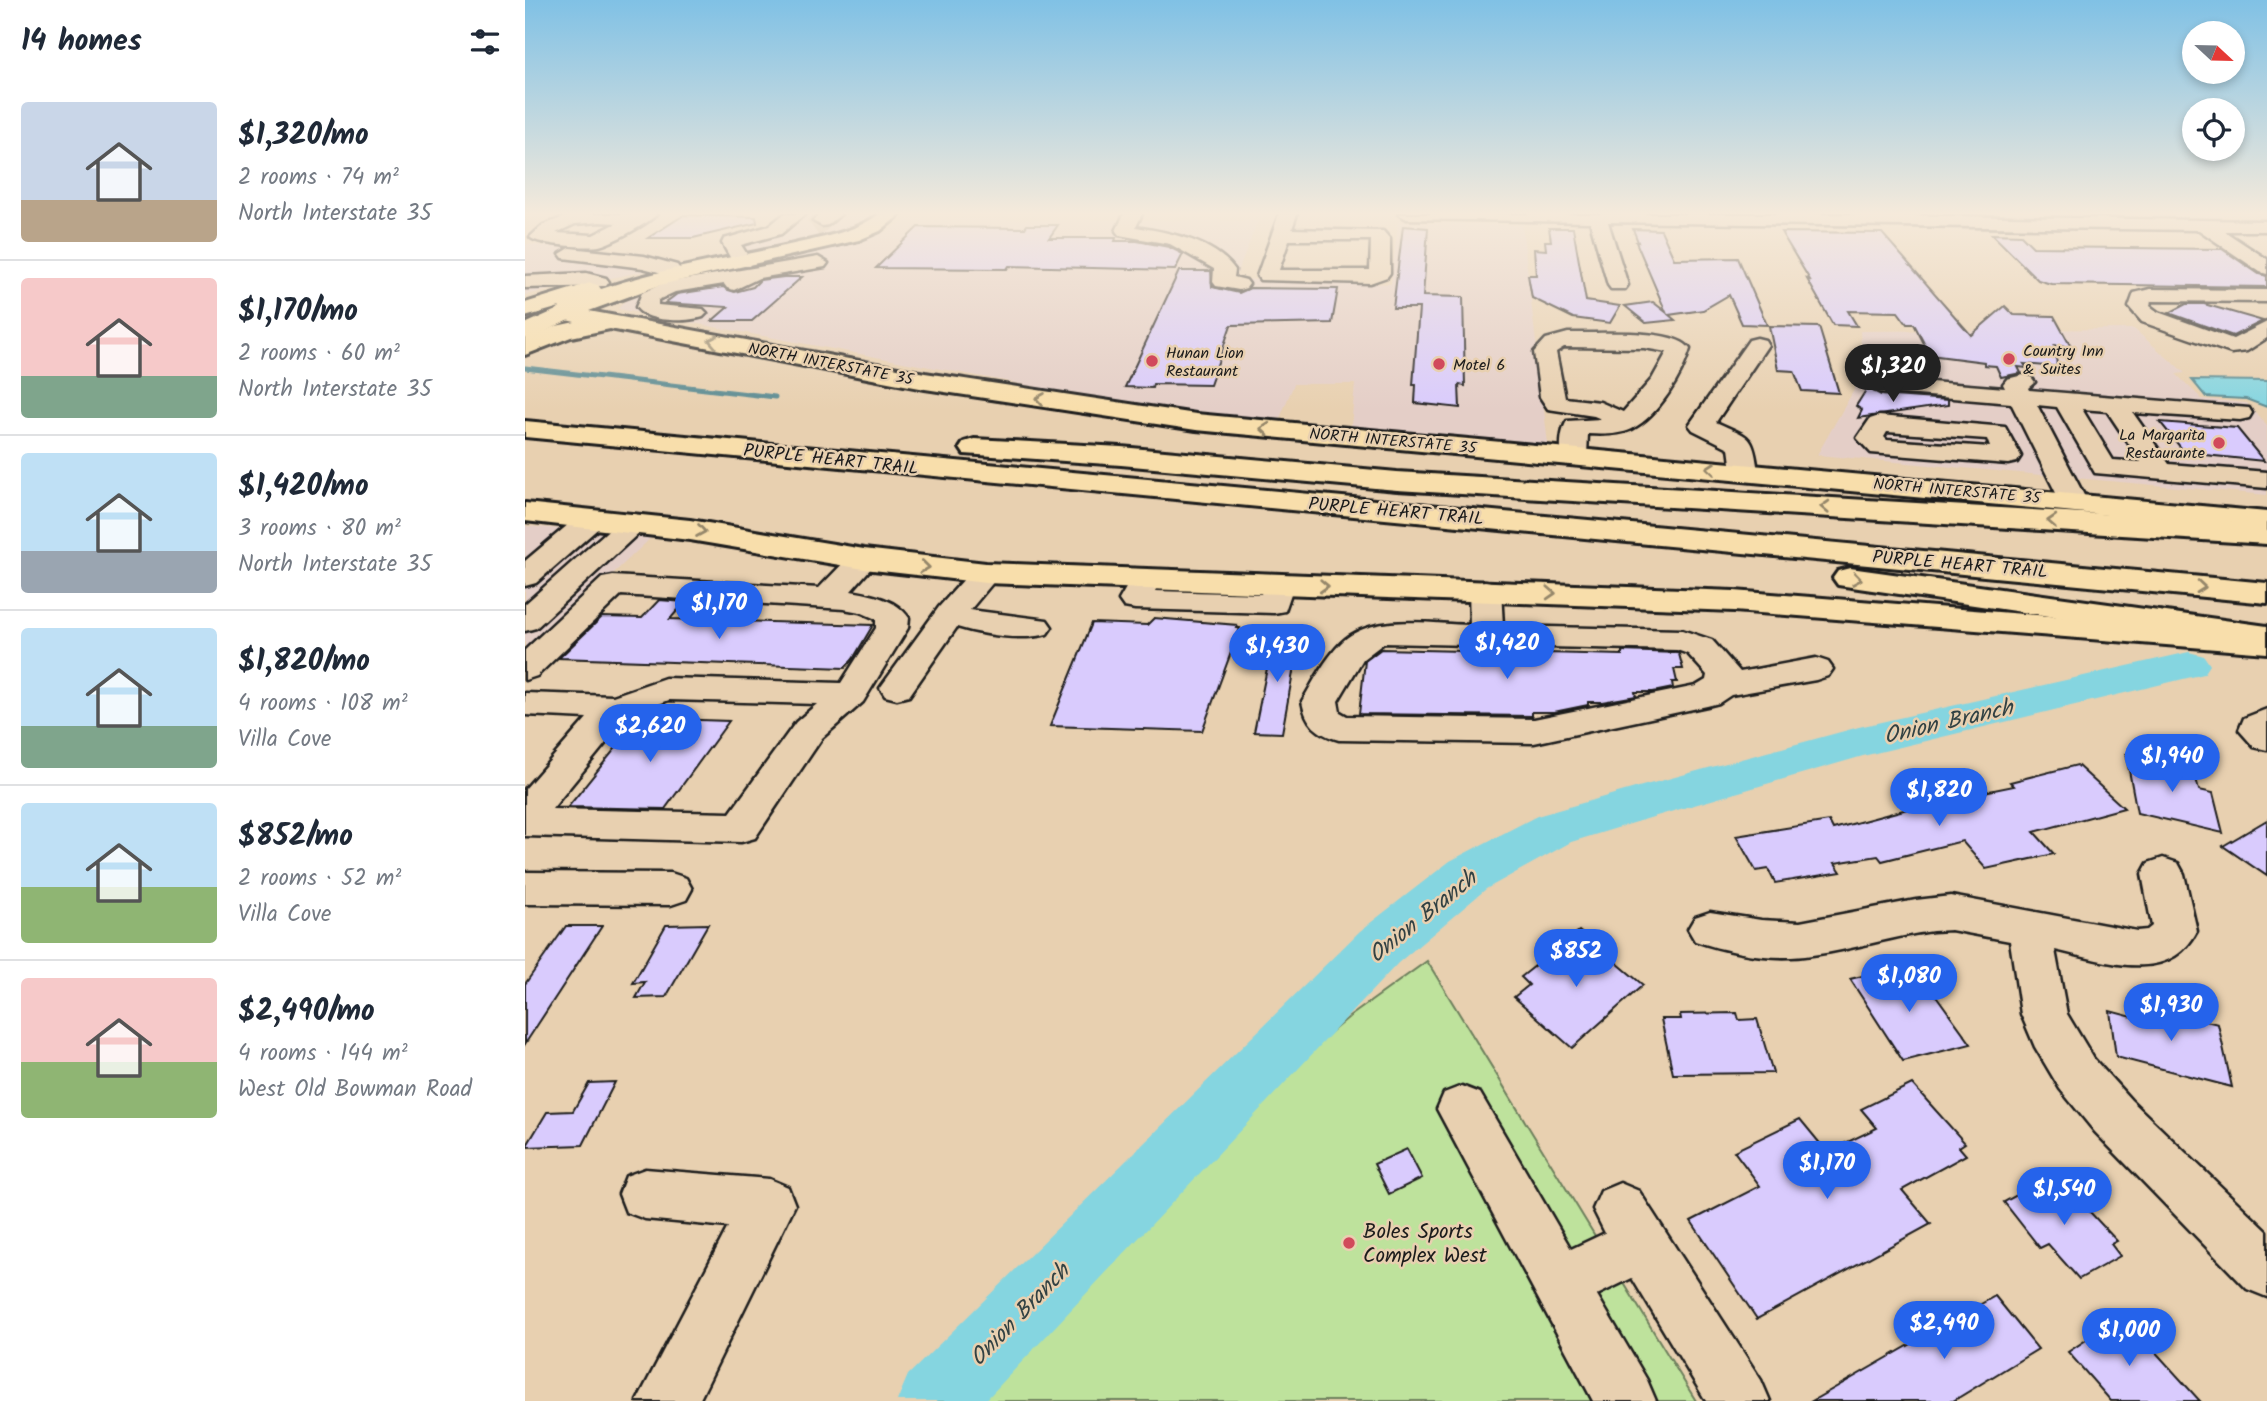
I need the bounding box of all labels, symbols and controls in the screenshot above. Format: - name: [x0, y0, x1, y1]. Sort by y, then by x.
- text: 14 homes: [21, 18, 142, 66]
- north arrow: [2182, 21, 2245, 84]
- map controls: [2182, 21, 2245, 161]
- icon: filters: [466, 23, 504, 61]
- button: locate: [2182, 98, 2245, 161]
- text: $1,320/mo: [238, 112, 369, 160]
- icon: home: [77, 130, 161, 214]
- text: 2 rooms · 74 m²: [238, 160, 399, 196]
- text: North Interstate 35: [238, 196, 432, 232]
- text: $1,170/mo: [238, 288, 358, 336]
- icon: home: [77, 306, 161, 390]
- one-way arrow: [707, 334, 719, 349]
- text: 2 rooms · 60 m²: [238, 336, 400, 372]
- street label: NORTH INTERSTATE 35: [746, 336, 917, 393]
- place label: Country Inn & Suites: [2023, 339, 2103, 382]
- place label: Hunan Lion Restaurant: [1166, 341, 1244, 384]
- pin: $1,320: [1836, 344, 1950, 404]
- text: $1,320: [1861, 349, 1925, 385]
- marker: Country Inn & Suites: [2001, 351, 2017, 367]
- marker: Hunan Lion Restaurant: [1144, 353, 1160, 369]
- place label: Motel 6: [1453, 353, 1506, 378]
- marker: Motel 6: [1431, 356, 1447, 372]
- text: North Interstate 35: [238, 372, 432, 408]
- one-way arrow: [1034, 392, 1045, 407]
- one-way arrow: [1259, 421, 1271, 436]
- street label: NORTH INTERSTATE 35: [1308, 422, 1479, 461]
- place label: La Margarita Restaurante: [2119, 423, 2205, 466]
- marker: La Margarita Restaurante: [2211, 435, 2227, 451]
- street label: PURPLE HEART TRAIL: [742, 437, 920, 484]
- one-way arrow: [1706, 461, 1717, 476]
- text: $1,420/mo: [238, 463, 369, 511]
- street label: NORTH INTERSTATE 35: [1872, 472, 2043, 511]
- icon: home: [77, 481, 161, 565]
- street label: PURPLE HEART TRAIL: [1307, 490, 1485, 535]
- one-way arrow: [1819, 500, 1830, 515]
- text: 3 rooms · 80 m²: [238, 511, 401, 547]
- one-way arrow: [2046, 513, 2057, 528]
- one-way arrow: [695, 523, 706, 538]
- street label: PURPLE HEART TRAIL: [1871, 543, 2049, 588]
- text: North Interstate 35: [238, 547, 432, 583]
- one-way arrow: [919, 560, 931, 575]
- one-way arrow: [1851, 571, 1863, 586]
- one-way arrow: [1319, 578, 1329, 594]
- one-way arrow: [2195, 579, 2207, 594]
- pin: $1,170: [662, 582, 776, 641]
- text: $1,170: [691, 586, 747, 622]
- one-way arrow: [1546, 586, 1557, 601]
- pin: $1,420: [1450, 622, 1564, 681]
- pin: $1,430: [1220, 624, 1334, 684]
- text: $1,420: [1475, 626, 1539, 662]
- text: $1,430: [1245, 629, 1309, 665]
- text: $1,820/mo: [238, 638, 370, 686]
- icon: home: [77, 656, 161, 740]
- text: 4 rooms · 108 m²: [238, 686, 408, 722]
- water label: Onion Branch: [1880, 690, 2018, 755]
- pin: $2,620: [593, 704, 707, 764]
- text: $2,620: [615, 709, 685, 745]
- text: Villa Cove: [238, 722, 331, 758]
- pin: $1,940: [2115, 734, 2229, 794]
- text: $1,940: [2141, 739, 2203, 775]
- pin: $1,820: [1882, 768, 1996, 828]
- text: $1,820: [1906, 773, 1972, 809]
- text: $852/mo: [238, 813, 353, 861]
- icon: home: [77, 831, 161, 915]
- text: 2 rooms · 52 m²: [238, 861, 401, 897]
- water label: Onion Branch: [1361, 861, 1487, 973]
- text: Villa Cove: [238, 897, 331, 933]
- pin: $852: [1535, 930, 1617, 989]
- text: $852: [1550, 934, 1602, 970]
- pin: $1,080: [1852, 954, 1966, 1014]
- text: $1,080: [1877, 959, 1941, 995]
- pin: $1,930: [2114, 984, 2228, 1043]
- text: $2,490/mo: [238, 988, 375, 1036]
- text: $1,930: [2140, 988, 2202, 1024]
- icon: home: [77, 1006, 161, 1090]
- text: 4 rooms · 144 m²: [238, 1036, 408, 1072]
- text: West Old Bowman Road: [238, 1072, 472, 1108]
- pin: $1,170: [1770, 1142, 1884, 1201]
- text: $1,170: [1799, 1146, 1855, 1182]
- pin: $1,540: [2007, 1168, 2121, 1227]
- text: $1,540: [2033, 1172, 2095, 1208]
- place label: Boles Sports Complex West: [1363, 1216, 1488, 1273]
- marker: Boles Sports Complex West: [1341, 1235, 1357, 1251]
- water label: Onion Branch: [962, 1254, 1080, 1375]
- pin: $2,490: [1887, 1302, 2001, 1361]
- text: $2,490: [1909, 1306, 1979, 1342]
- pin: $1,000: [2072, 1308, 2186, 1368]
- text: $1,000: [2098, 1313, 2160, 1349]

